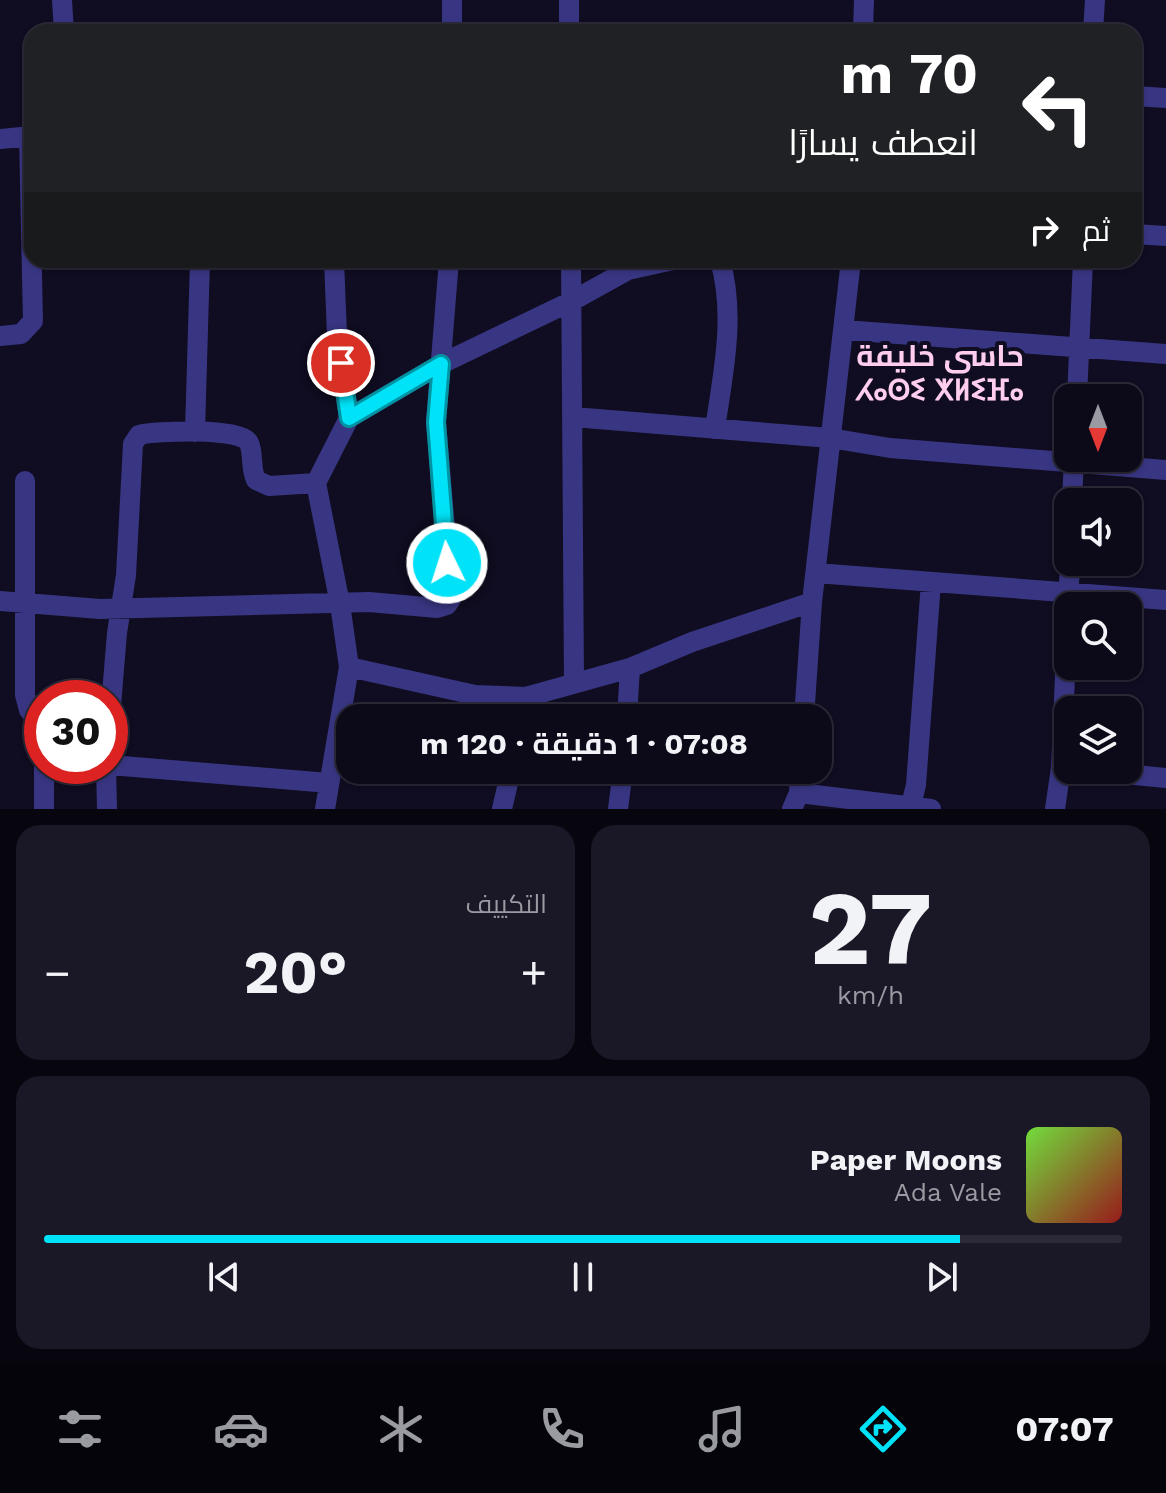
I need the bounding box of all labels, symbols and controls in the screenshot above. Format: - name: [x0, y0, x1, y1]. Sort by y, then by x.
- text: 70 m: [841, 41, 978, 107]
- icon: left: [1006, 56, 1110, 160]
- text: انعطف يسارًا: [788, 122, 978, 164]
- icon: right: [1022, 208, 1066, 252]
- text: ثم: [1082, 213, 1110, 248]
- pin: [307, 329, 375, 397]
- district label: حاسي خليفة ⵃⴰⵙⵉ ⵅⵍⵉⴼⴰ: [855, 338, 1024, 407]
- icon: arrive: [319, 341, 363, 385]
- north arrow: [1054, 384, 1142, 472]
- map controls: [1054, 384, 1142, 784]
- button: sound: [1054, 488, 1142, 576]
- position arrow: [405, 521, 489, 605]
- button: search: [1054, 592, 1142, 680]
- speed limit sign: 30: [24, 680, 128, 784]
- button: layers: [1054, 696, 1142, 784]
- text: 07:08 · 1 دقيقة · 120 m: [420, 726, 748, 761]
- text: 27: [809, 867, 932, 989]
- text: التكييف: [465, 889, 547, 919]
- text: 20°: [243, 937, 348, 1008]
- text: −: [44, 947, 71, 999]
- text: +: [520, 947, 547, 999]
- text: km/h: [837, 980, 904, 1010]
- text: Paper Moons: [810, 1142, 1002, 1177]
- text: Ada Vale: [894, 1177, 1002, 1207]
- icon: previous: [202, 1255, 246, 1299]
- icon: pause: [561, 1255, 605, 1299]
- icon: next: [920, 1255, 964, 1299]
- icon: filters: [52, 1401, 108, 1457]
- icon: car: [213, 1401, 269, 1457]
- icon: climate: [373, 1401, 429, 1457]
- icon: phone: [534, 1401, 590, 1457]
- icon: music: [694, 1401, 750, 1457]
- icon: directions: [855, 1401, 911, 1457]
- text: 07:07: [1015, 1408, 1114, 1450]

